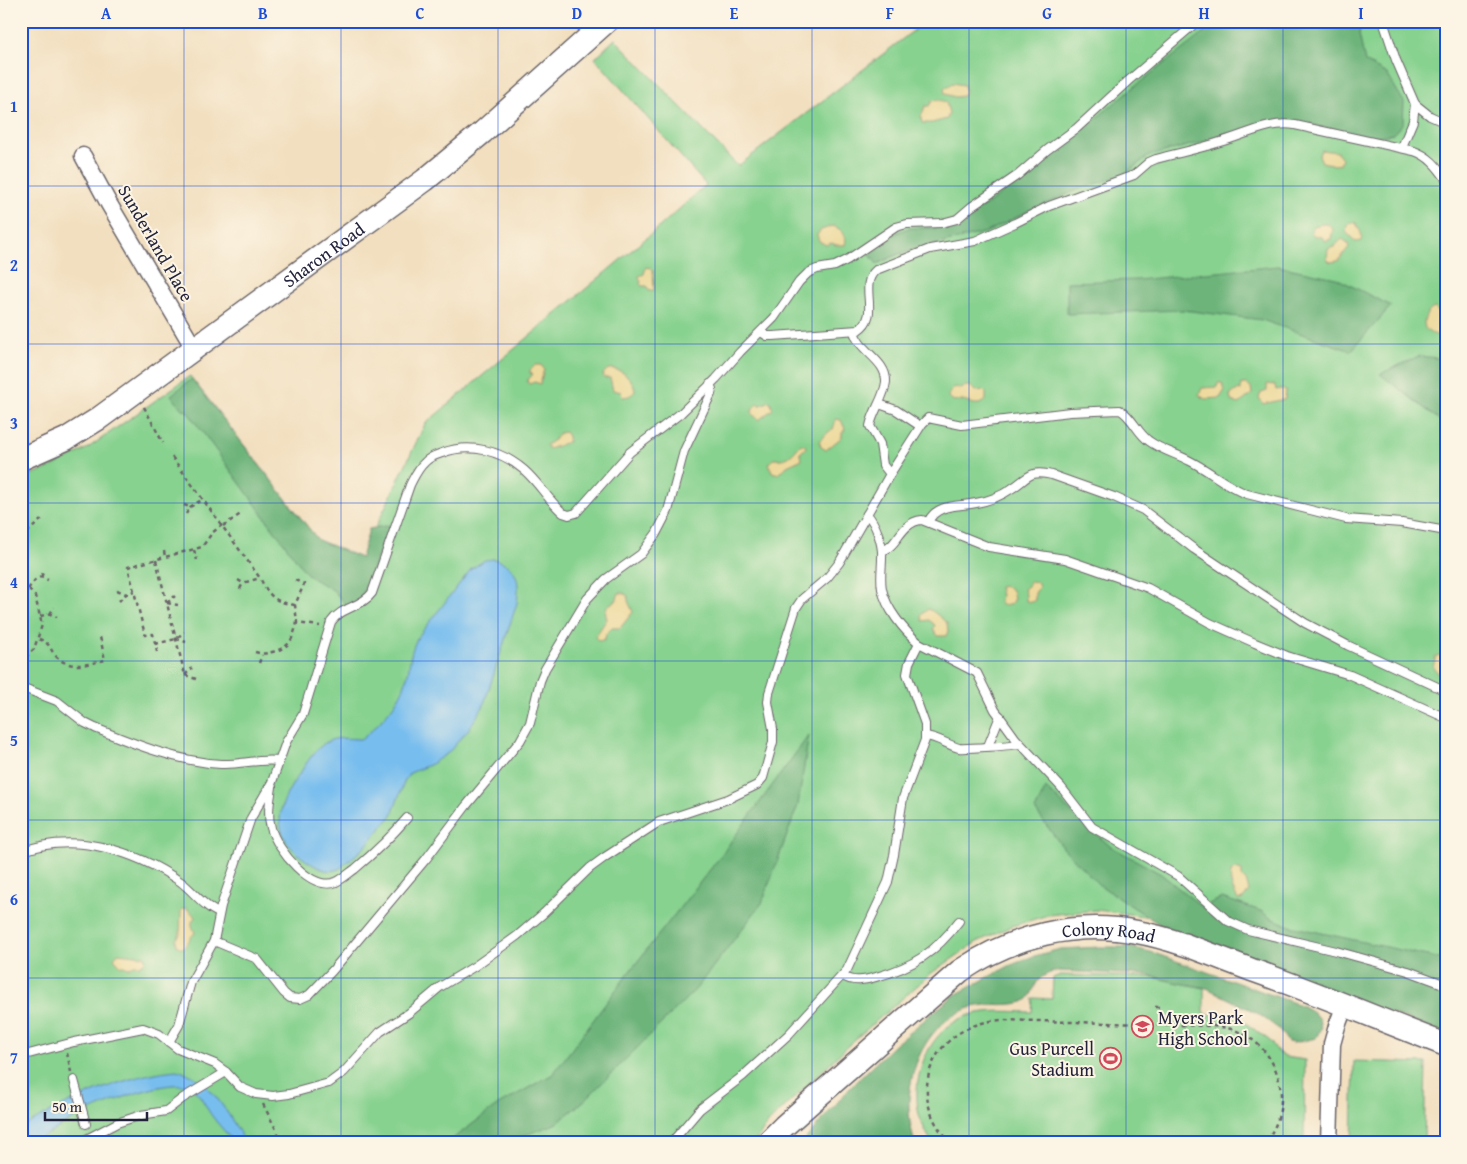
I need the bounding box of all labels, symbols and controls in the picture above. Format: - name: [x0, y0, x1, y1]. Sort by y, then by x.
- text: A: [101, 1, 112, 25]
- text: B: [258, 1, 268, 25]
- text: C: [415, 1, 425, 25]
- text: D: [572, 1, 582, 25]
- text: E: [730, 1, 739, 25]
- text: F: [886, 1, 894, 25]
- text: G: [1042, 1, 1052, 25]
- text: H: [1198, 1, 1210, 25]
- text: I: [1358, 1, 1364, 25]
- text: 1: [10, 94, 18, 118]
- street label: Sunderland Place: [112, 180, 200, 306]
- street label: Sharon Road: [277, 215, 370, 293]
- text: 2: [10, 253, 18, 277]
- text: 3: [10, 411, 18, 435]
- text: 4: [10, 570, 18, 594]
- text: 5: [10, 728, 18, 752]
- text: 6: [10, 887, 18, 911]
- street label: Colony Road: [1060, 914, 1159, 949]
- place label: Myers Park High School: [1158, 1004, 1248, 1052]
- school or university icon: Myers Park High School: [1130, 1015, 1154, 1039]
- place label: Gus Purcell Stadium: [1009, 1035, 1094, 1083]
- text: 7: [10, 1045, 18, 1069]
- sports icon: Gus Purcell Stadium: [1098, 1046, 1122, 1070]
- scale bar: [45, 1089, 148, 1121]
- text: 50 m: [52, 1096, 83, 1117]

